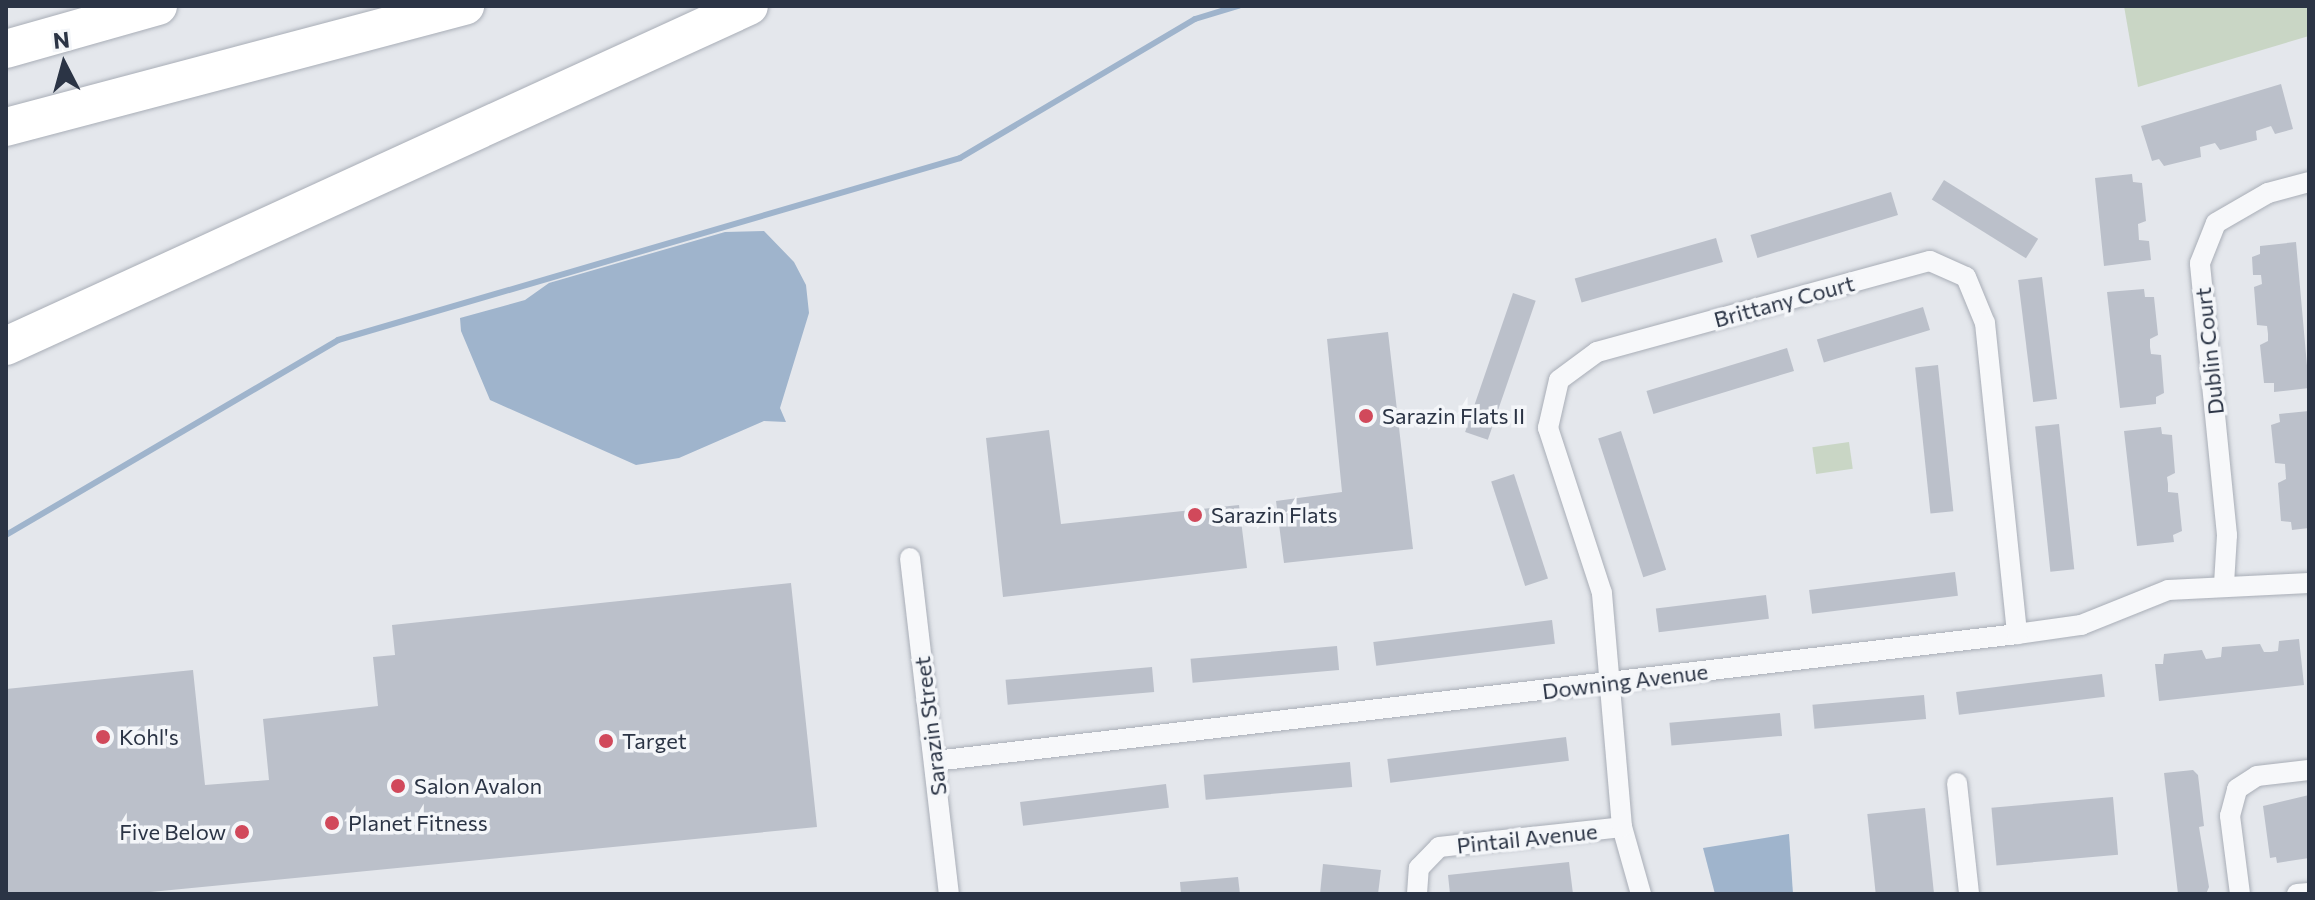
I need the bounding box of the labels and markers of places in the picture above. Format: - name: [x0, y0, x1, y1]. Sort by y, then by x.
- place label: Sarazin Flats II: [1382, 403, 1525, 429]
- marker: Sarazin Flats II: [1357, 407, 1375, 425]
- place label: Sarazin Flats: [1211, 502, 1338, 528]
- marker: Sarazin Flats: [1186, 506, 1204, 524]
- place label: Kohl's: [119, 724, 179, 750]
- marker: Kohl's: [94, 728, 112, 746]
- place label: Target: [622, 728, 687, 754]
- marker: Target: [597, 732, 615, 750]
- place label: Salon Avalon: [414, 773, 542, 799]
- marker: Salon Avalon: [389, 777, 407, 795]
- place label: Planet Fitness: [348, 810, 488, 836]
- marker: Planet Fitness: [323, 814, 341, 832]
- place label: Five Below: [119, 819, 226, 845]
- marker: Five Below: [233, 823, 251, 841]

